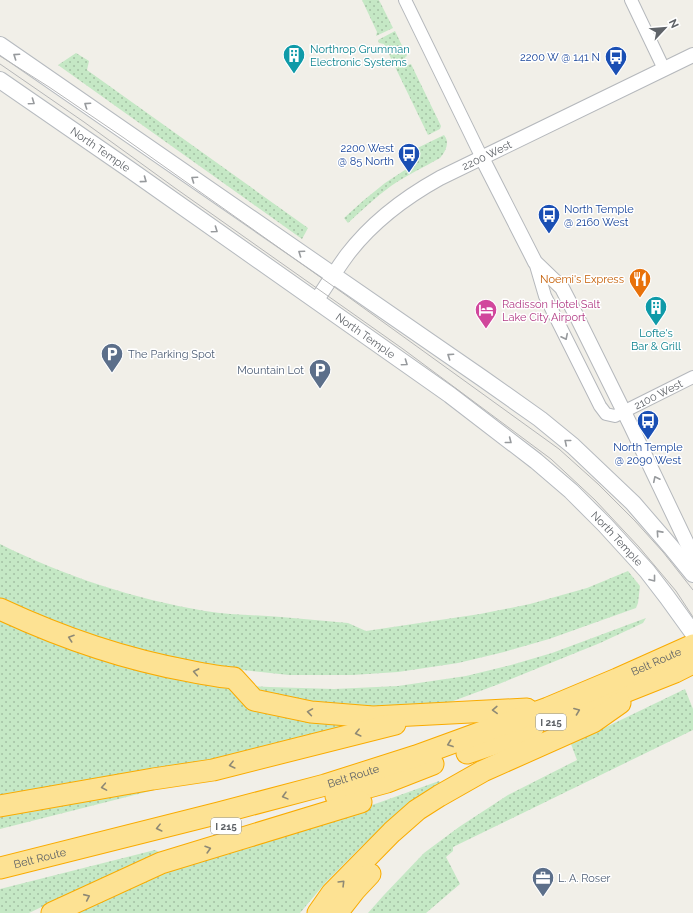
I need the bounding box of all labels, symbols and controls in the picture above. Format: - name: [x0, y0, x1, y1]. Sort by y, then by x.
- north arrow: [645, 8, 685, 48]
- text: N: [666, 17, 681, 30]
- building icon: Northrop Grumman Electronic Systems: [281, 42, 307, 75]
- place label: Northrop Grumman Electronic Systems: [310, 43, 410, 69]
- bus stop icon: 2200 W @ 141 N: [603, 44, 629, 77]
- place label: 2200 W @ 141 N: [520, 51, 600, 64]
- one-way arrow: [13, 54, 20, 61]
- one-way arrow: [28, 97, 35, 105]
- one-way arrow: [84, 102, 91, 110]
- street label: North Temple: [68, 125, 133, 175]
- street label: 2200 West: [460, 138, 514, 173]
- bus stop icon: 2200 West @ 85 North: [396, 141, 422, 174]
- place label: 2200 West @ 85 North: [338, 142, 394, 168]
- one-way arrow: [140, 175, 147, 182]
- one-way arrow: [191, 177, 198, 184]
- bus stop icon: North Temple @ 2160 West: [536, 202, 562, 235]
- place label: North Temple @ 2160 West: [564, 203, 634, 229]
- one-way arrow: [211, 225, 218, 233]
- one-way arrow: [298, 251, 305, 258]
- restaurant icon: Noemi's Express: [627, 266, 653, 299]
- place label: Noemi's Express: [540, 273, 624, 286]
- building icon: Lofte's Bar & Grill: [643, 294, 669, 327]
- hotel icon: Radisson Hotel Salt Lake City Airport: [473, 297, 499, 330]
- place label: Radisson Hotel Salt Lake City Airport: [502, 298, 600, 324]
- street label: North Temple: [333, 311, 398, 362]
- place label: Lofte's Bar & Grill: [631, 327, 681, 353]
- one-way arrow: [561, 333, 568, 340]
- parking icon: The Parking Spot: [99, 341, 125, 374]
- place label: The Parking Spot: [128, 348, 215, 361]
- one-way arrow: [447, 353, 454, 361]
- parking icon: Mountain Lot: [307, 357, 333, 390]
- one-way arrow: [401, 358, 408, 366]
- place label: Mountain Lot: [237, 364, 304, 377]
- street label: 2100 West: [632, 377, 685, 412]
- bus stop icon: North Temple @ 2090 West: [635, 408, 661, 441]
- one-way arrow: [505, 436, 512, 443]
- one-way arrow: [565, 439, 572, 446]
- place label: North Temple @ 2090 West: [613, 441, 683, 467]
- one-way arrow: [654, 476, 661, 483]
- street label: North Temple: [588, 509, 646, 569]
- one-way arrow: [657, 530, 664, 538]
- one-way arrow: [648, 575, 655, 582]
- one-way arrow: [67, 635, 74, 643]
- street label: Belt Route: [629, 645, 684, 679]
- one-way arrow: [193, 668, 199, 677]
- one-way arrow: [492, 706, 498, 715]
- one-way arrow: [307, 708, 313, 717]
- one-way arrow: [573, 708, 580, 716]
- road number: I 215: [536, 714, 566, 730]
- one-way arrow: [354, 729, 361, 737]
- one-way arrow: [447, 739, 454, 747]
- one-way arrow: [228, 761, 235, 769]
- street label: Belt Route: [326, 762, 381, 791]
- one-way arrow: [100, 783, 107, 791]
- one-way arrow: [282, 791, 288, 799]
- road number: I 215: [211, 818, 241, 834]
- one-way arrow: [156, 824, 162, 832]
- one-way arrow: [204, 845, 211, 854]
- street label: Belt Route: [12, 846, 68, 871]
- office icon: L. A. Roser: [530, 865, 556, 898]
- place label: L. A. Roser: [558, 872, 611, 885]
- one-way arrow: [337, 880, 345, 888]
- one-way arrow: [83, 894, 90, 902]

